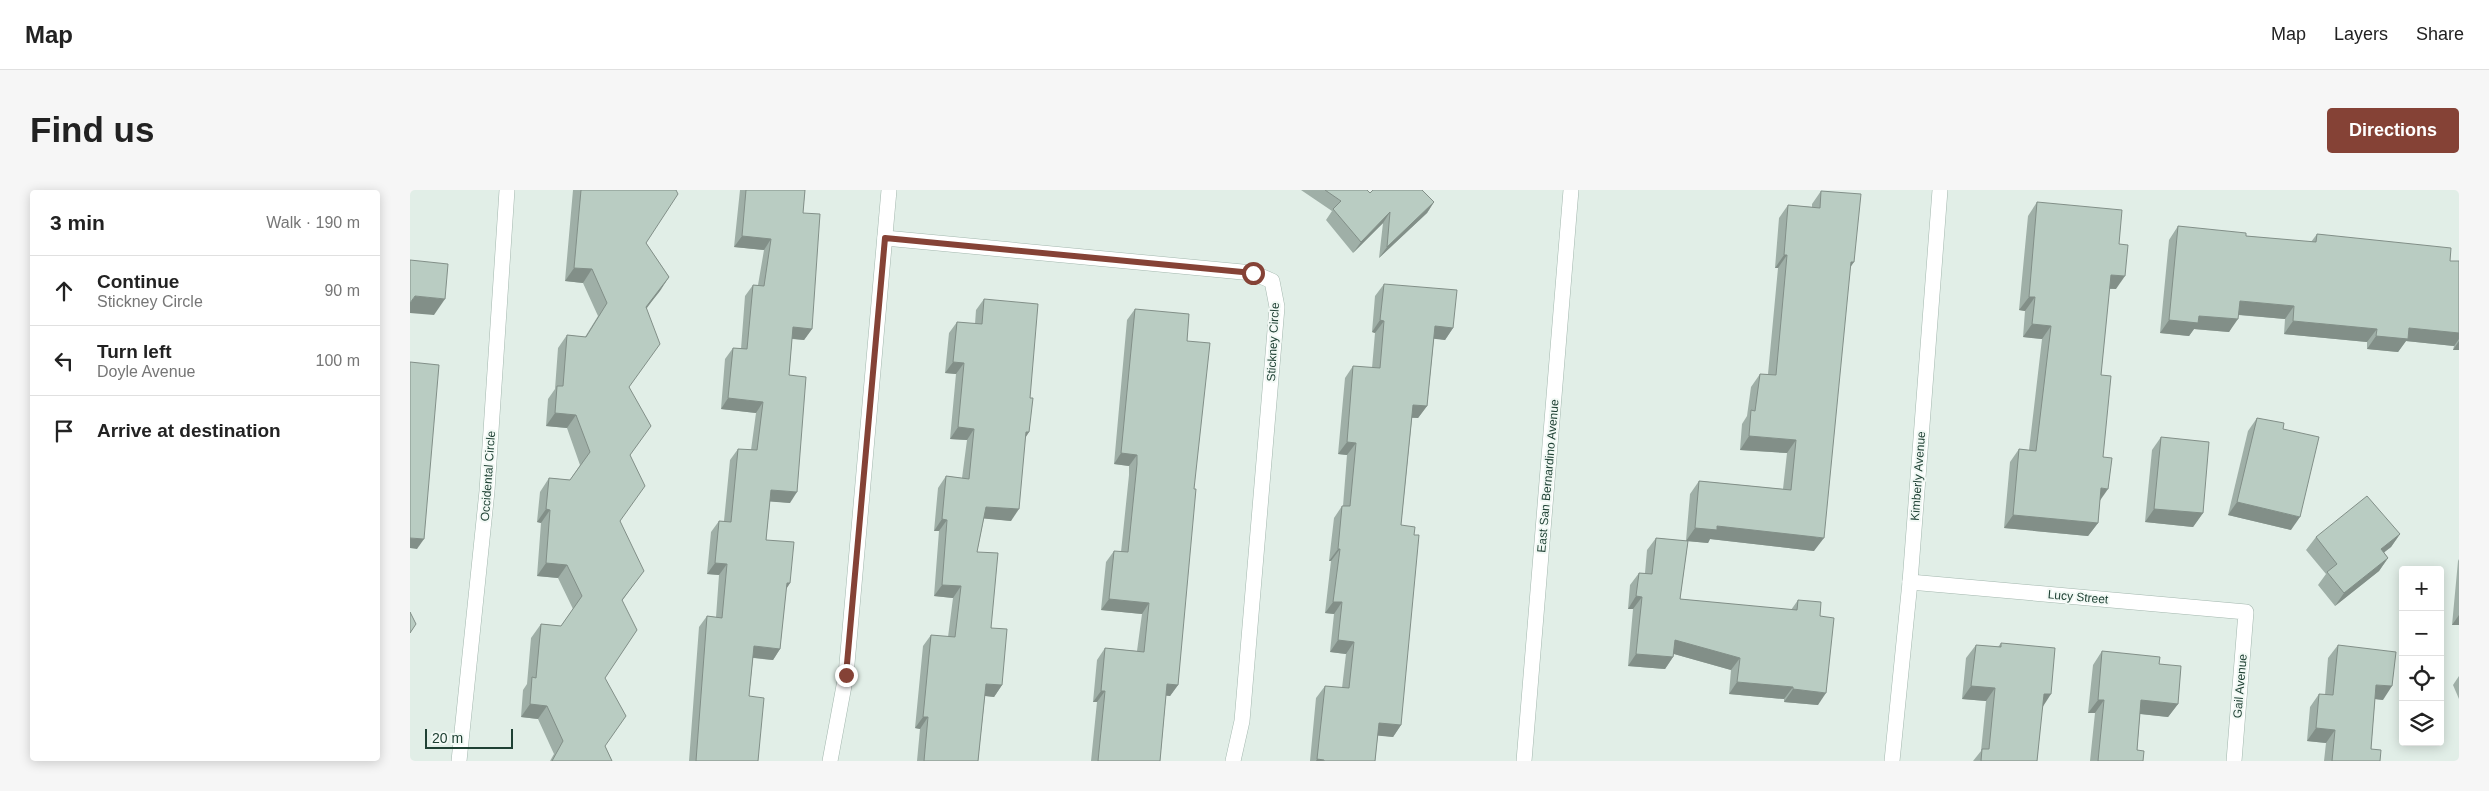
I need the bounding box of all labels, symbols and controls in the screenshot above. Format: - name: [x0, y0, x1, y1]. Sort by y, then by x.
- text: Map: [25, 21, 73, 48]
- text: Map: [2271, 24, 2306, 44]
- text: Layers: [2334, 24, 2388, 44]
- text: Share: [2416, 24, 2464, 44]
- button: Directions: [2327, 108, 2459, 153]
- text: Find us: [30, 110, 154, 149]
- text: 3 min: [50, 211, 105, 234]
- text: Walk · 190 m: [266, 214, 360, 231]
- route start: [1242, 262, 1265, 285]
- text: Continue: [97, 271, 179, 292]
- icon: ahead: [50, 277, 78, 305]
- text: 90 m: [324, 282, 360, 299]
- text: Stickney Circle: [97, 293, 203, 310]
- street label: Stickney Circle: [1264, 302, 1282, 382]
- text: Turn left: [97, 341, 172, 362]
- icon: left: [50, 347, 78, 375]
- text: 100 m: [316, 352, 360, 369]
- text: Doyle Avenue: [97, 363, 195, 380]
- street label: East San Bernardino Avenue: [1534, 398, 1562, 553]
- icon: arrive: [50, 417, 78, 445]
- text: Arrive at destination: [97, 420, 281, 441]
- street label: Occidental Circle: [478, 430, 498, 522]
- street label: Kimberly Avenue: [1908, 430, 1928, 521]
- map controls: [2399, 566, 2444, 746]
- button: +: [2399, 566, 2444, 611]
- street label: Lucy Street: [2047, 587, 2110, 607]
- button: −: [2399, 611, 2444, 656]
- street label: Gail Avenue: [2230, 653, 2250, 719]
- button: locate: [2399, 656, 2444, 701]
- route end: [835, 664, 858, 687]
- button: layers: [2399, 701, 2444, 746]
- scale bar: [425, 726, 512, 749]
- text: 20 m: [432, 730, 463, 746]

